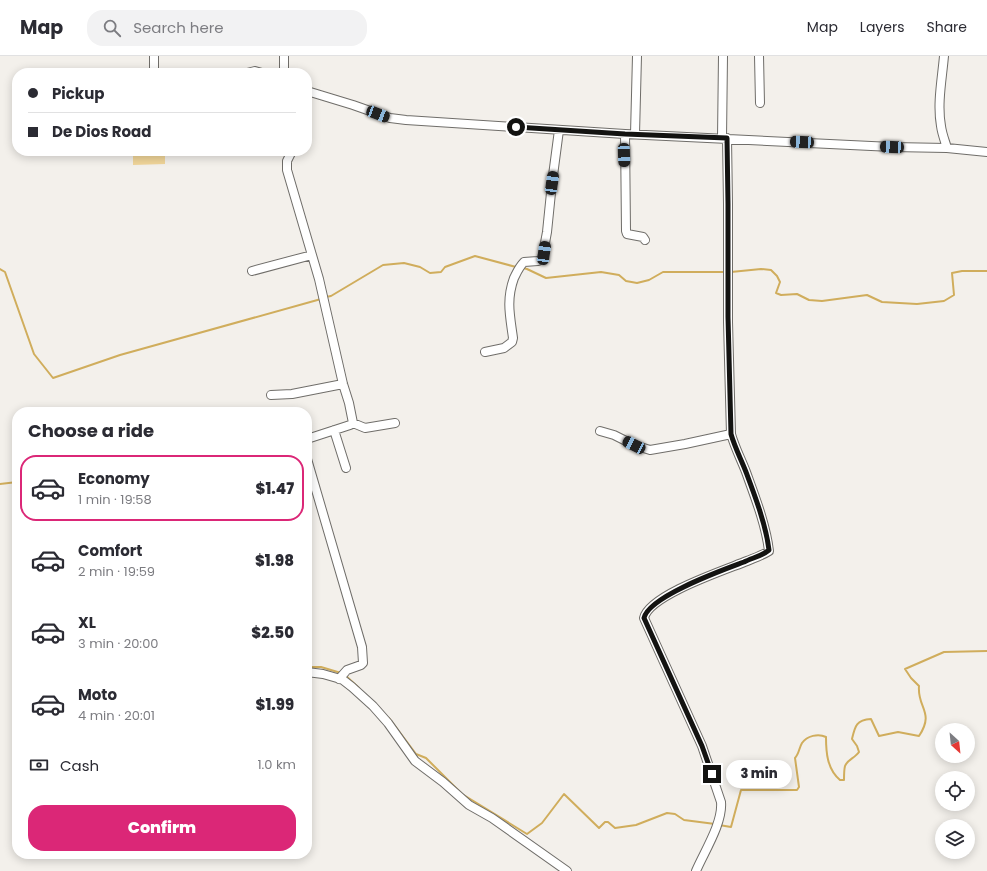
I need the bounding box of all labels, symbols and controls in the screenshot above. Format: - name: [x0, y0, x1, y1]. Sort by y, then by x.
- search box: [87, 10, 367, 46]
- text: Map: [20, 14, 63, 41]
- icon: search: [101, 17, 123, 39]
- text: Search here: [133, 17, 224, 38]
- text: Map: [807, 17, 838, 37]
- text: Layers: [860, 17, 904, 37]
- text: Share: [926, 17, 967, 37]
- text: Pickup: [52, 83, 104, 104]
- car: [365, 104, 391, 124]
- route start: [507, 118, 525, 136]
- text: De Dios Road: [52, 121, 151, 142]
- car: [790, 135, 814, 149]
- car: [880, 140, 904, 154]
- car: [618, 143, 630, 167]
- car: [544, 170, 560, 196]
- car: [536, 240, 552, 266]
- text: Choose a ride: [28, 418, 154, 443]
- car: [621, 434, 647, 456]
- text: Economy: [78, 468, 150, 489]
- icon: car: [30, 470, 66, 506]
- text: $1.47: [256, 478, 294, 499]
- text: 1 min · 19:58: [78, 490, 152, 509]
- text: Comfort: [78, 540, 142, 561]
- icon: car: [30, 542, 66, 578]
- text: $1.98: [255, 550, 294, 571]
- text: 2 min · 19:59: [78, 562, 155, 581]
- text: XL: [78, 612, 96, 633]
- icon: car: [30, 614, 66, 650]
- text: $2.50: [251, 622, 294, 643]
- text: 3 min · 20:00: [78, 634, 158, 653]
- text: Moto: [78, 684, 117, 705]
- icon: car: [30, 686, 66, 722]
- text: $1.99: [256, 694, 294, 715]
- text: 4 min · 20:01: [78, 706, 155, 725]
- north arrow: [935, 723, 975, 763]
- map controls: [935, 723, 975, 859]
- icon: cash: [28, 754, 50, 776]
- text: Cash: [60, 755, 99, 776]
- text: 1.0 km: [257, 755, 296, 774]
- callout: 3 min: [726, 760, 792, 788]
- text: 3 min: [740, 764, 778, 783]
- route end: [703, 765, 721, 783]
- button: locate: [935, 771, 975, 811]
- button: Confirm: [28, 805, 296, 851]
- button: layers: [935, 819, 975, 859]

